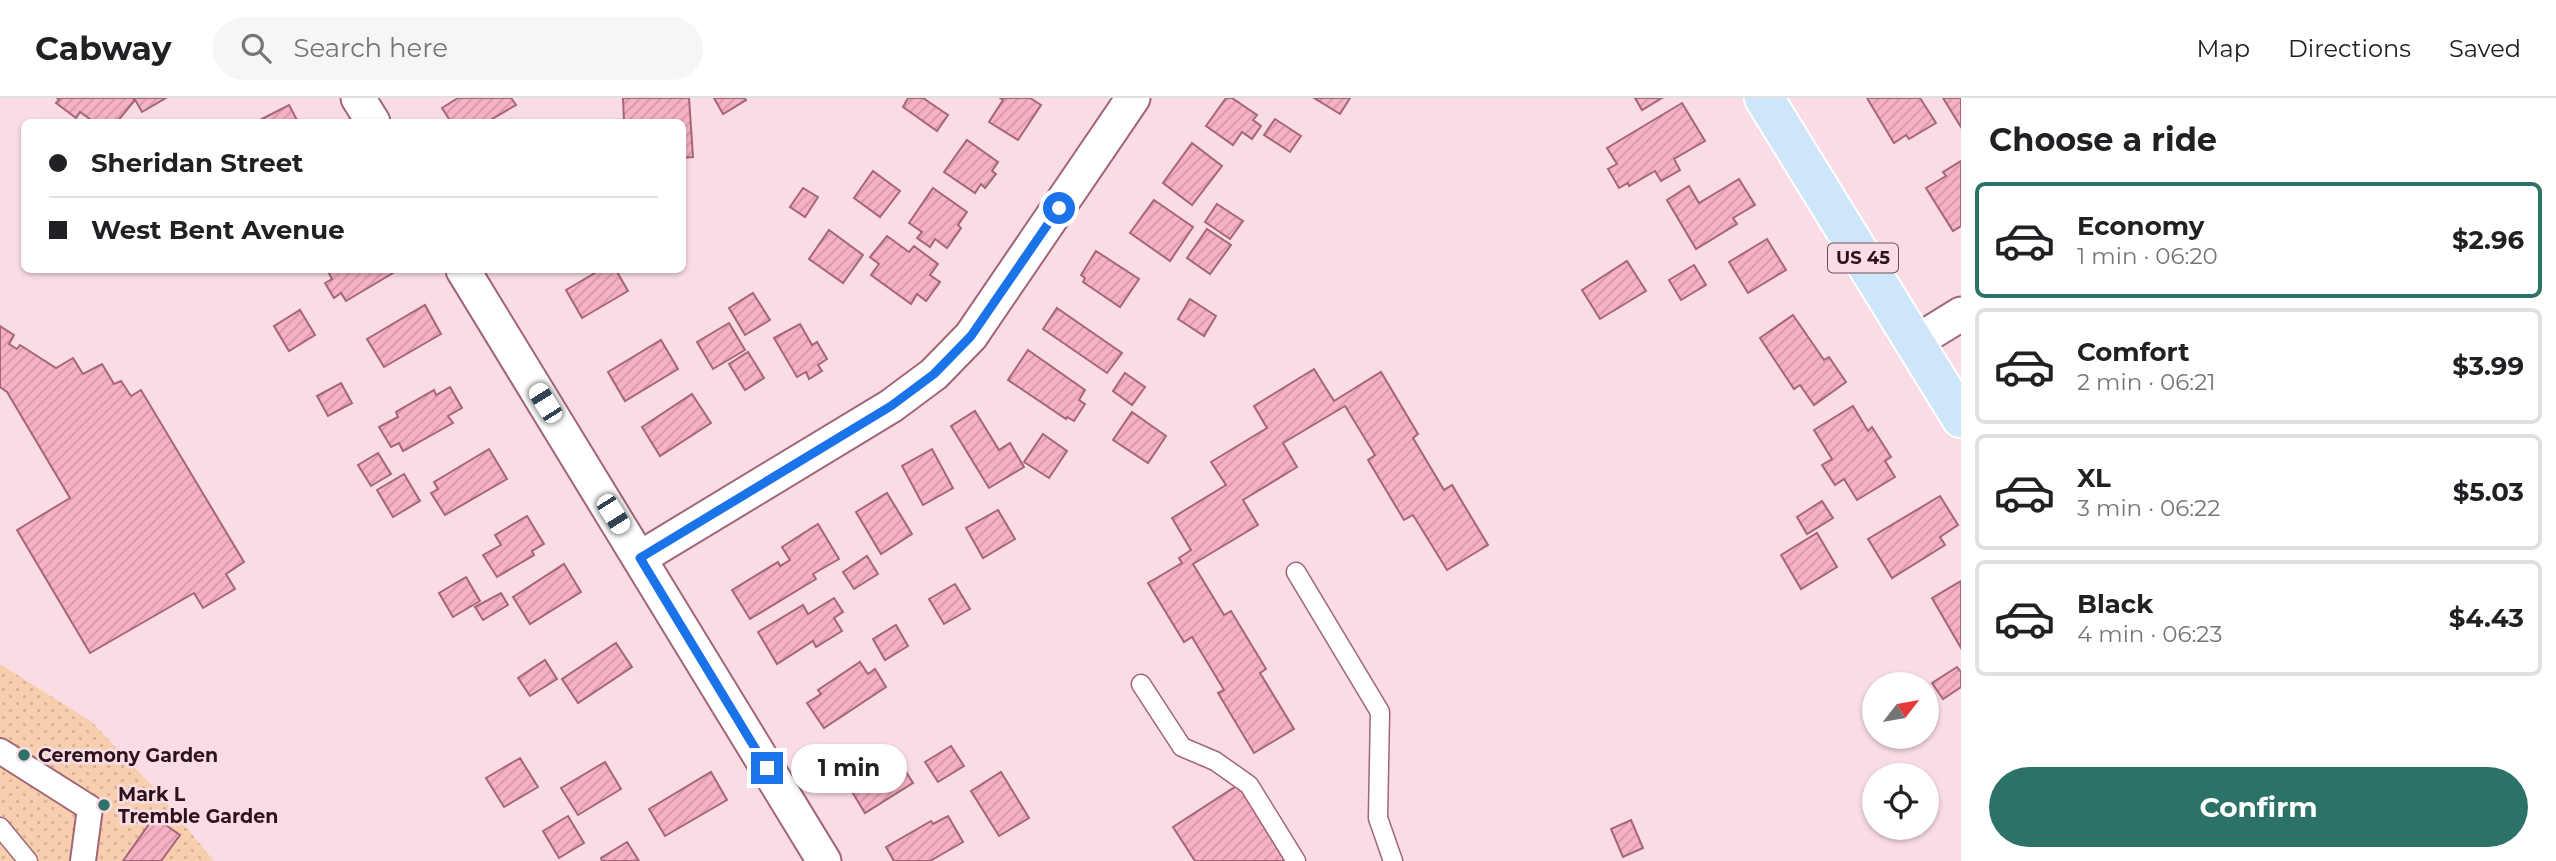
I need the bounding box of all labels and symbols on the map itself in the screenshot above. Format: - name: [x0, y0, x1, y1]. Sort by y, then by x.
- route start: [1043, 192, 1075, 224]
- road number: US 45: [1828, 244, 1898, 272]
- car: [525, 380, 566, 426]
- car: [593, 491, 634, 537]
- north arrow: [1862, 672, 1939, 749]
- place label: Ceremony Garden: [38, 744, 218, 767]
- callout: 1 min: [792, 744, 907, 792]
- marker: Ceremony Garden: [16, 747, 32, 763]
- route end: [751, 752, 783, 784]
- place label: Mark L Tremble Garden: [118, 783, 278, 828]
- marker: Mark L Tremble Garden: [96, 797, 112, 813]

